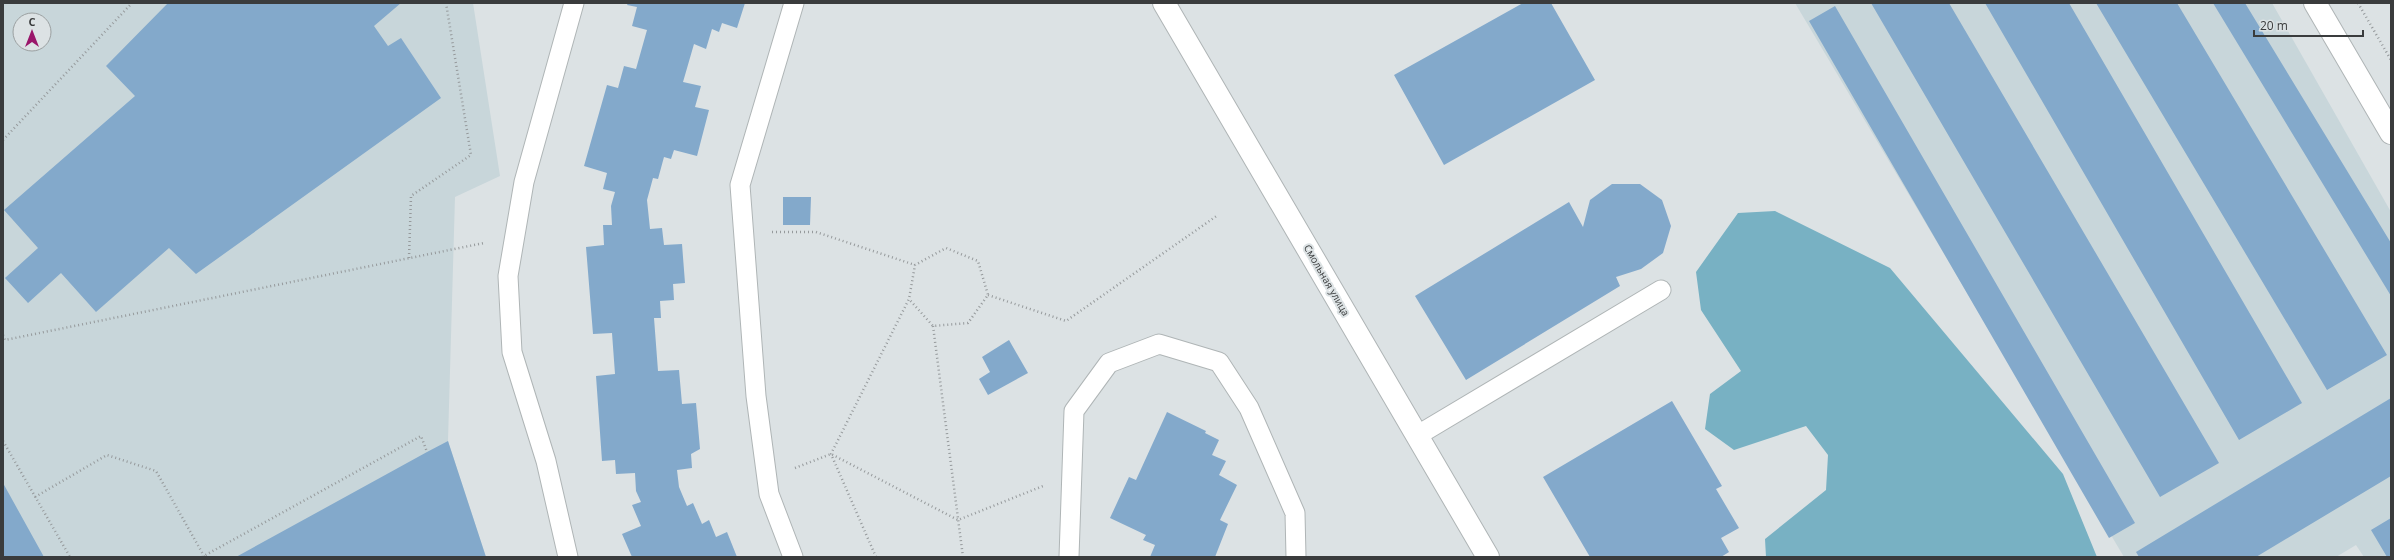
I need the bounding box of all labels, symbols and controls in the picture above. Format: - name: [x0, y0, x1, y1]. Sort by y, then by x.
- north arrow: [12, 12, 52, 52]
- scale bar: [2254, 12, 2363, 38]
- text: С: [28, 14, 36, 29]
- text: 20 m: [2260, 17, 2288, 34]
- street label: Смольная улица: [1301, 242, 1353, 318]

